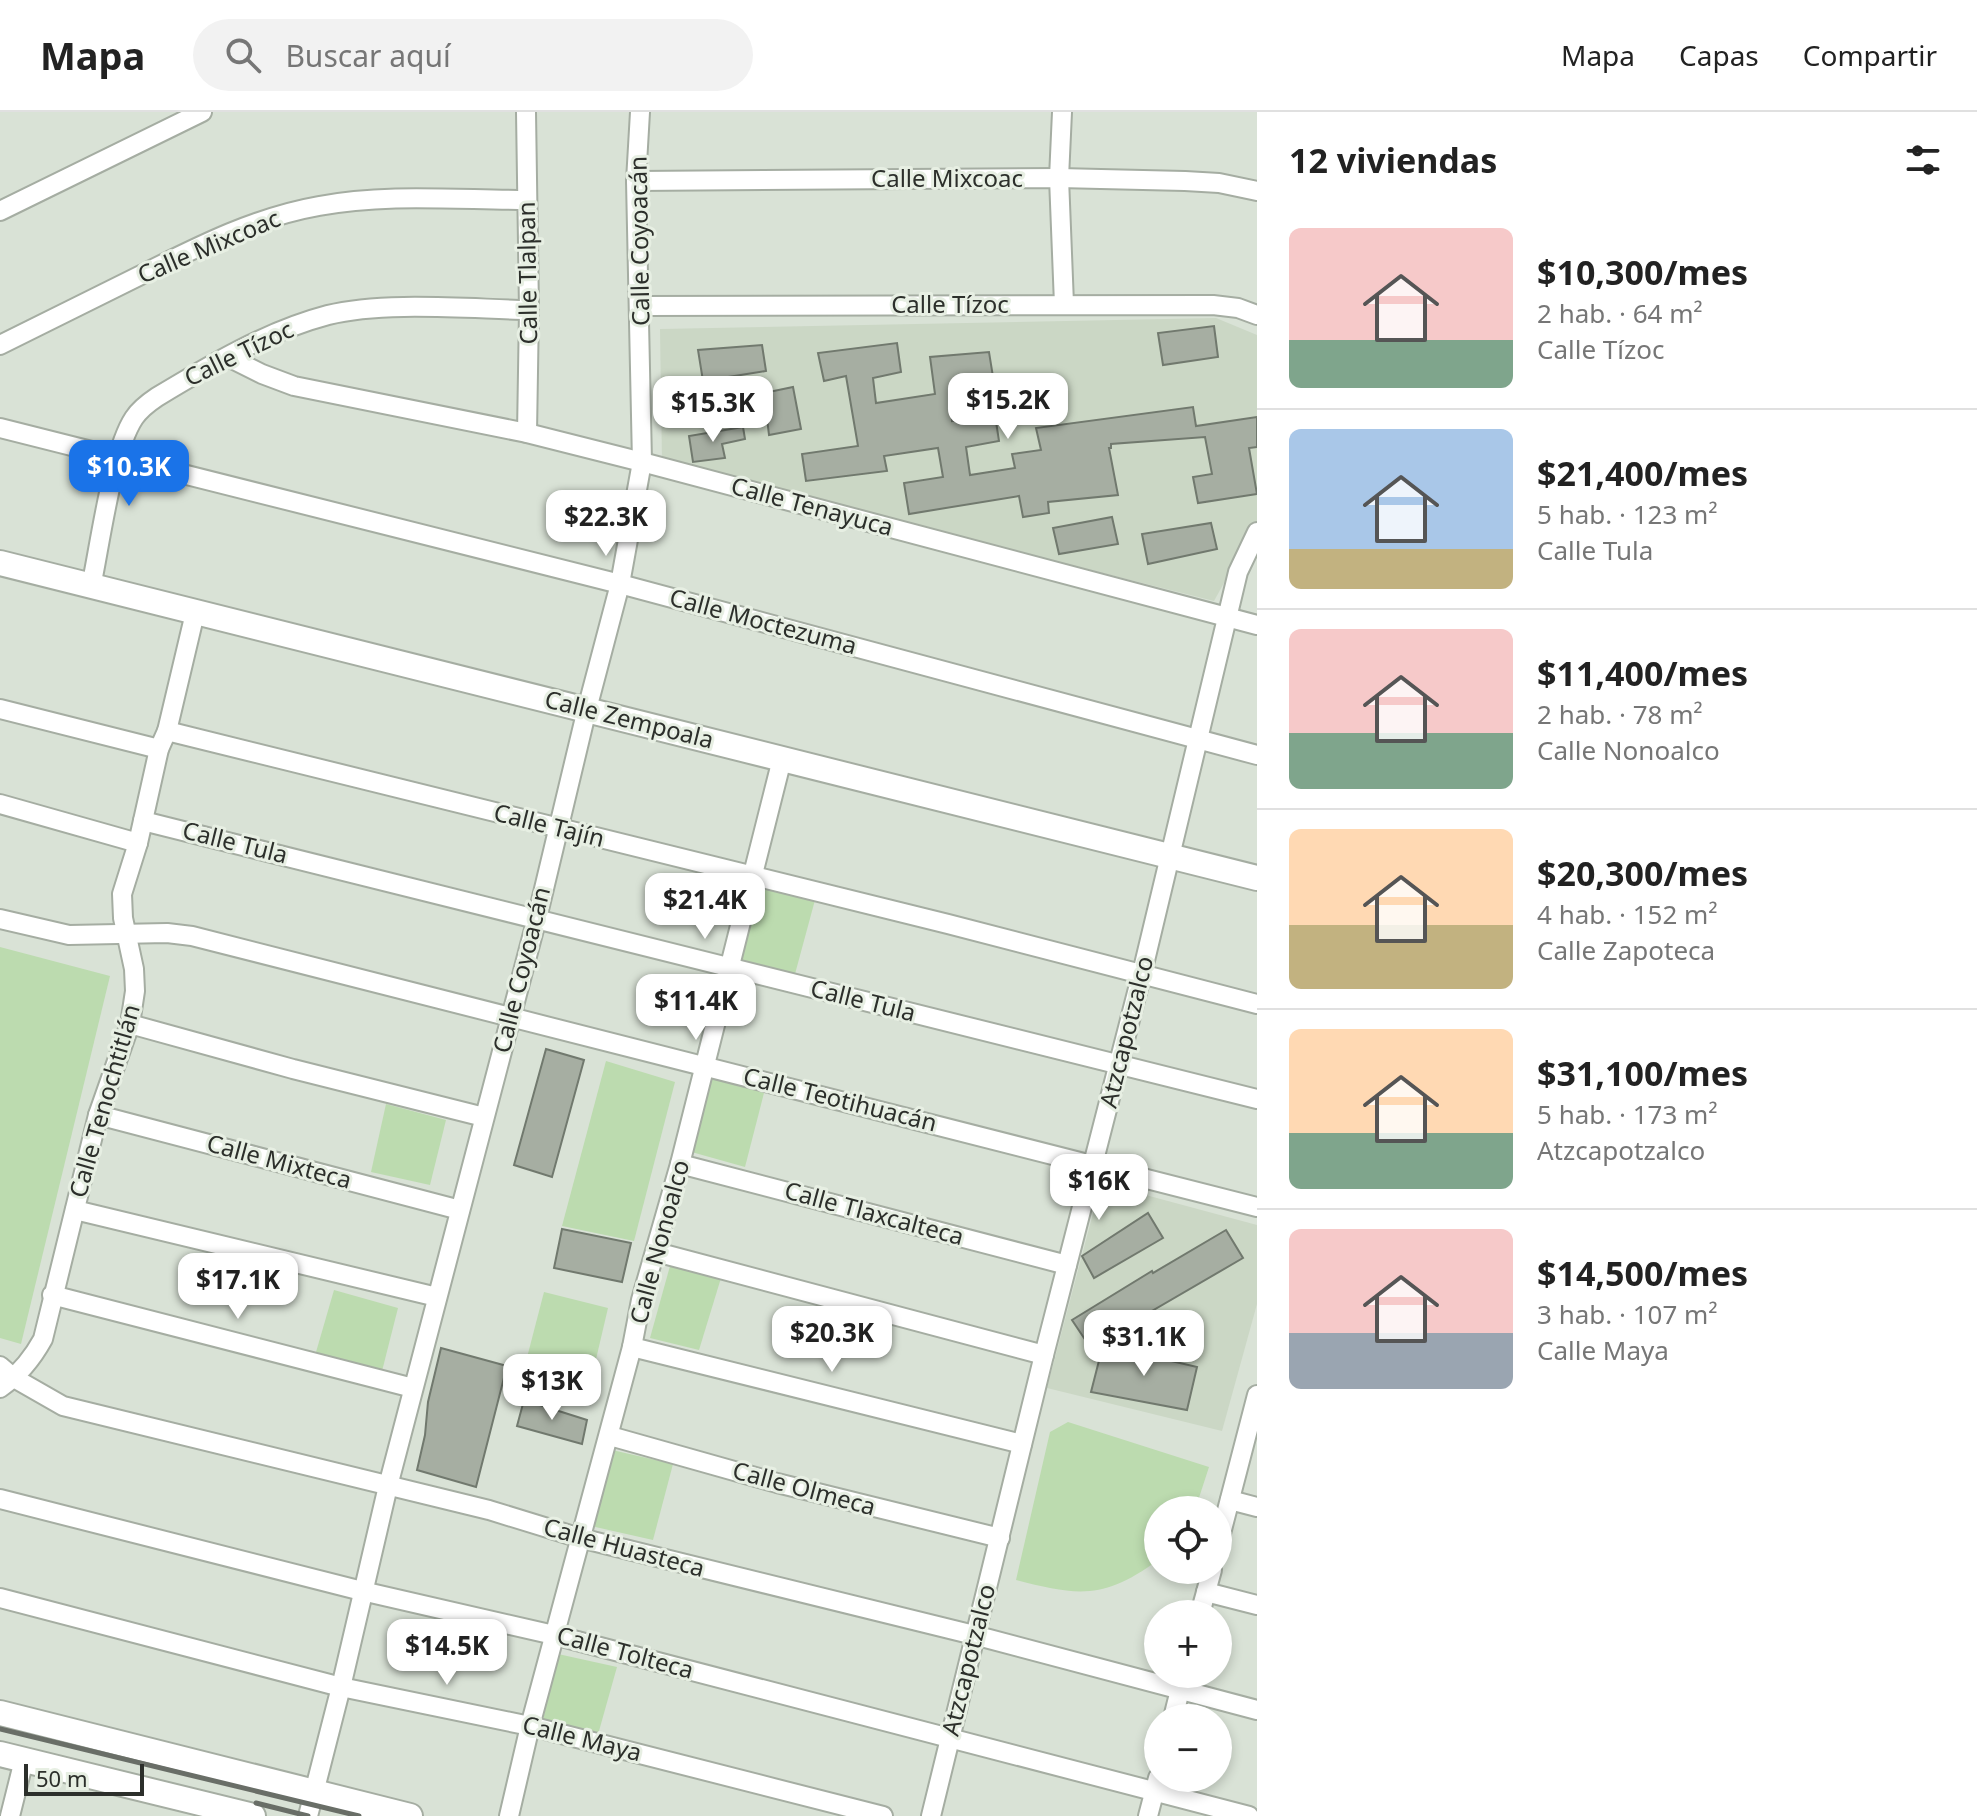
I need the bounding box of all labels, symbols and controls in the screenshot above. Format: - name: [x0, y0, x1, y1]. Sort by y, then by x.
- search box: [193, 19, 753, 91]
- text: Mapa: [40, 29, 145, 81]
- icon: search: [221, 33, 265, 77]
- text: Buscar aquí: [285, 35, 451, 76]
- text: Mapa: [1561, 36, 1635, 74]
- text: Capas: [1679, 36, 1759, 74]
- text: Compartir: [1803, 36, 1937, 74]
- text: 12 viviendas: [1289, 137, 1497, 183]
- icon: filters: [1901, 138, 1945, 182]
- street label: Calle Coyoacán: [621, 156, 656, 326]
- street label: Calle Mixcoac: [871, 161, 1023, 194]
- street label: Calle Mixcoac: [132, 201, 285, 291]
- street label: Calle Tlalpan: [509, 201, 544, 345]
- text: $10,300/mes: [1537, 249, 1748, 295]
- icon: home: [1353, 260, 1449, 356]
- street label: Calle Tízoc: [891, 287, 1009, 320]
- text: 2 hab. · 64 m²: [1537, 295, 1703, 331]
- street label: Calle Tízoc: [178, 312, 298, 393]
- text: Calle Tízoc: [1537, 331, 1664, 367]
- pin: $15.2K: [943, 373, 1073, 441]
- pin: $15.3K: [648, 376, 778, 444]
- text: $15.2K: [966, 381, 1050, 417]
- text: $15.3K: [671, 384, 755, 420]
- pin: $10.3K: [64, 440, 194, 508]
- text: $10.3K: [87, 448, 171, 484]
- text: $21,400/mes: [1537, 450, 1748, 496]
- icon: home: [1353, 461, 1449, 557]
- street label: Calle Tenayuca: [728, 468, 897, 543]
- pin: $22.3K: [541, 490, 671, 558]
- text: 5 hab. · 123 m²: [1537, 496, 1718, 532]
- text: $22.3K: [564, 498, 648, 534]
- text: Calle Tula: [1537, 532, 1653, 568]
- street label: Calle Moctezuma: [666, 580, 861, 661]
- text: $11,400/mes: [1537, 650, 1748, 696]
- icon: home: [1353, 661, 1449, 757]
- street label: Calle Zempoala: [541, 682, 717, 755]
- text: 2 hab. · 78 m²: [1537, 696, 1703, 732]
- text: Calle Nonoalco: [1537, 732, 1720, 768]
- street label: Calle Tajín: [491, 795, 608, 854]
- street label: Calle Tula: [179, 813, 291, 871]
- text: $20,300/mes: [1537, 850, 1748, 896]
- icon: home: [1353, 861, 1449, 957]
- pin: $21.4K: [640, 873, 770, 941]
- text: $21.4K: [663, 881, 747, 917]
- street label: Calle Coyoacán: [484, 883, 557, 1056]
- text: 4 hab. · 152 m²: [1537, 896, 1718, 932]
- text: Calle Zapoteca: [1537, 932, 1715, 968]
- street label: Atzcapotzalco: [1091, 952, 1160, 1111]
- street label: Calle Tula: [807, 971, 919, 1029]
- pin: $11.4K: [631, 974, 761, 1042]
- text: $11.4K: [654, 982, 738, 1018]
- street label: Calle Tenochtitlán: [60, 1000, 147, 1201]
- text: $31,100/mes: [1537, 1050, 1748, 1096]
- street label: Calle Teotihuacán: [740, 1059, 941, 1139]
- icon: home: [1353, 1061, 1449, 1157]
- text: 5 hab. · 173 m²: [1537, 1096, 1718, 1132]
- street label: Calle Mixteca: [203, 1125, 355, 1196]
- text: Atzcapotzalco: [1537, 1132, 1705, 1168]
- pin: $16K: [1052, 1154, 1146, 1222]
- street label: Calle Nonoalco: [621, 1156, 696, 1327]
- text: $16K: [1068, 1162, 1130, 1198]
- street label: Calle Tlaxcalteca: [781, 1173, 968, 1252]
- text: $14,500/mes: [1537, 1250, 1748, 1296]
- pin: $17.1K: [173, 1253, 303, 1321]
- text: $17.1K: [196, 1261, 280, 1297]
- icon: home: [1353, 1261, 1449, 1357]
- text: 3 hab. · 107 m²: [1537, 1296, 1718, 1332]
- pin: $20.3K: [767, 1306, 897, 1374]
- pin: $31.1K: [1079, 1310, 1209, 1378]
- text: $20.3K: [790, 1314, 874, 1350]
- text: $31.1K: [1102, 1318, 1186, 1354]
- text: Calle Maya: [1537, 1332, 1669, 1368]
- pin: $13K: [505, 1354, 599, 1422]
- text: $13K: [521, 1362, 583, 1398]
- street label: Calle Olmeca: [729, 1453, 880, 1522]
- map controls: [1144, 1496, 1232, 1792]
- button: locate: [1144, 1496, 1232, 1584]
- street label: Calle Huasteca: [540, 1509, 709, 1584]
- street label: Atzcapotzalco: [933, 1580, 1002, 1739]
- button: +: [1144, 1600, 1232, 1688]
- street label: Calle Tolteca: [553, 1617, 697, 1686]
- pin: $14.5K: [382, 1619, 512, 1687]
- text: $14.5K: [405, 1627, 489, 1663]
- button: −: [1144, 1704, 1232, 1792]
- street label: Calle Maya: [519, 1707, 645, 1768]
- scale bar: [24, 1760, 144, 1796]
- text: 50 m: [36, 1763, 87, 1793]

